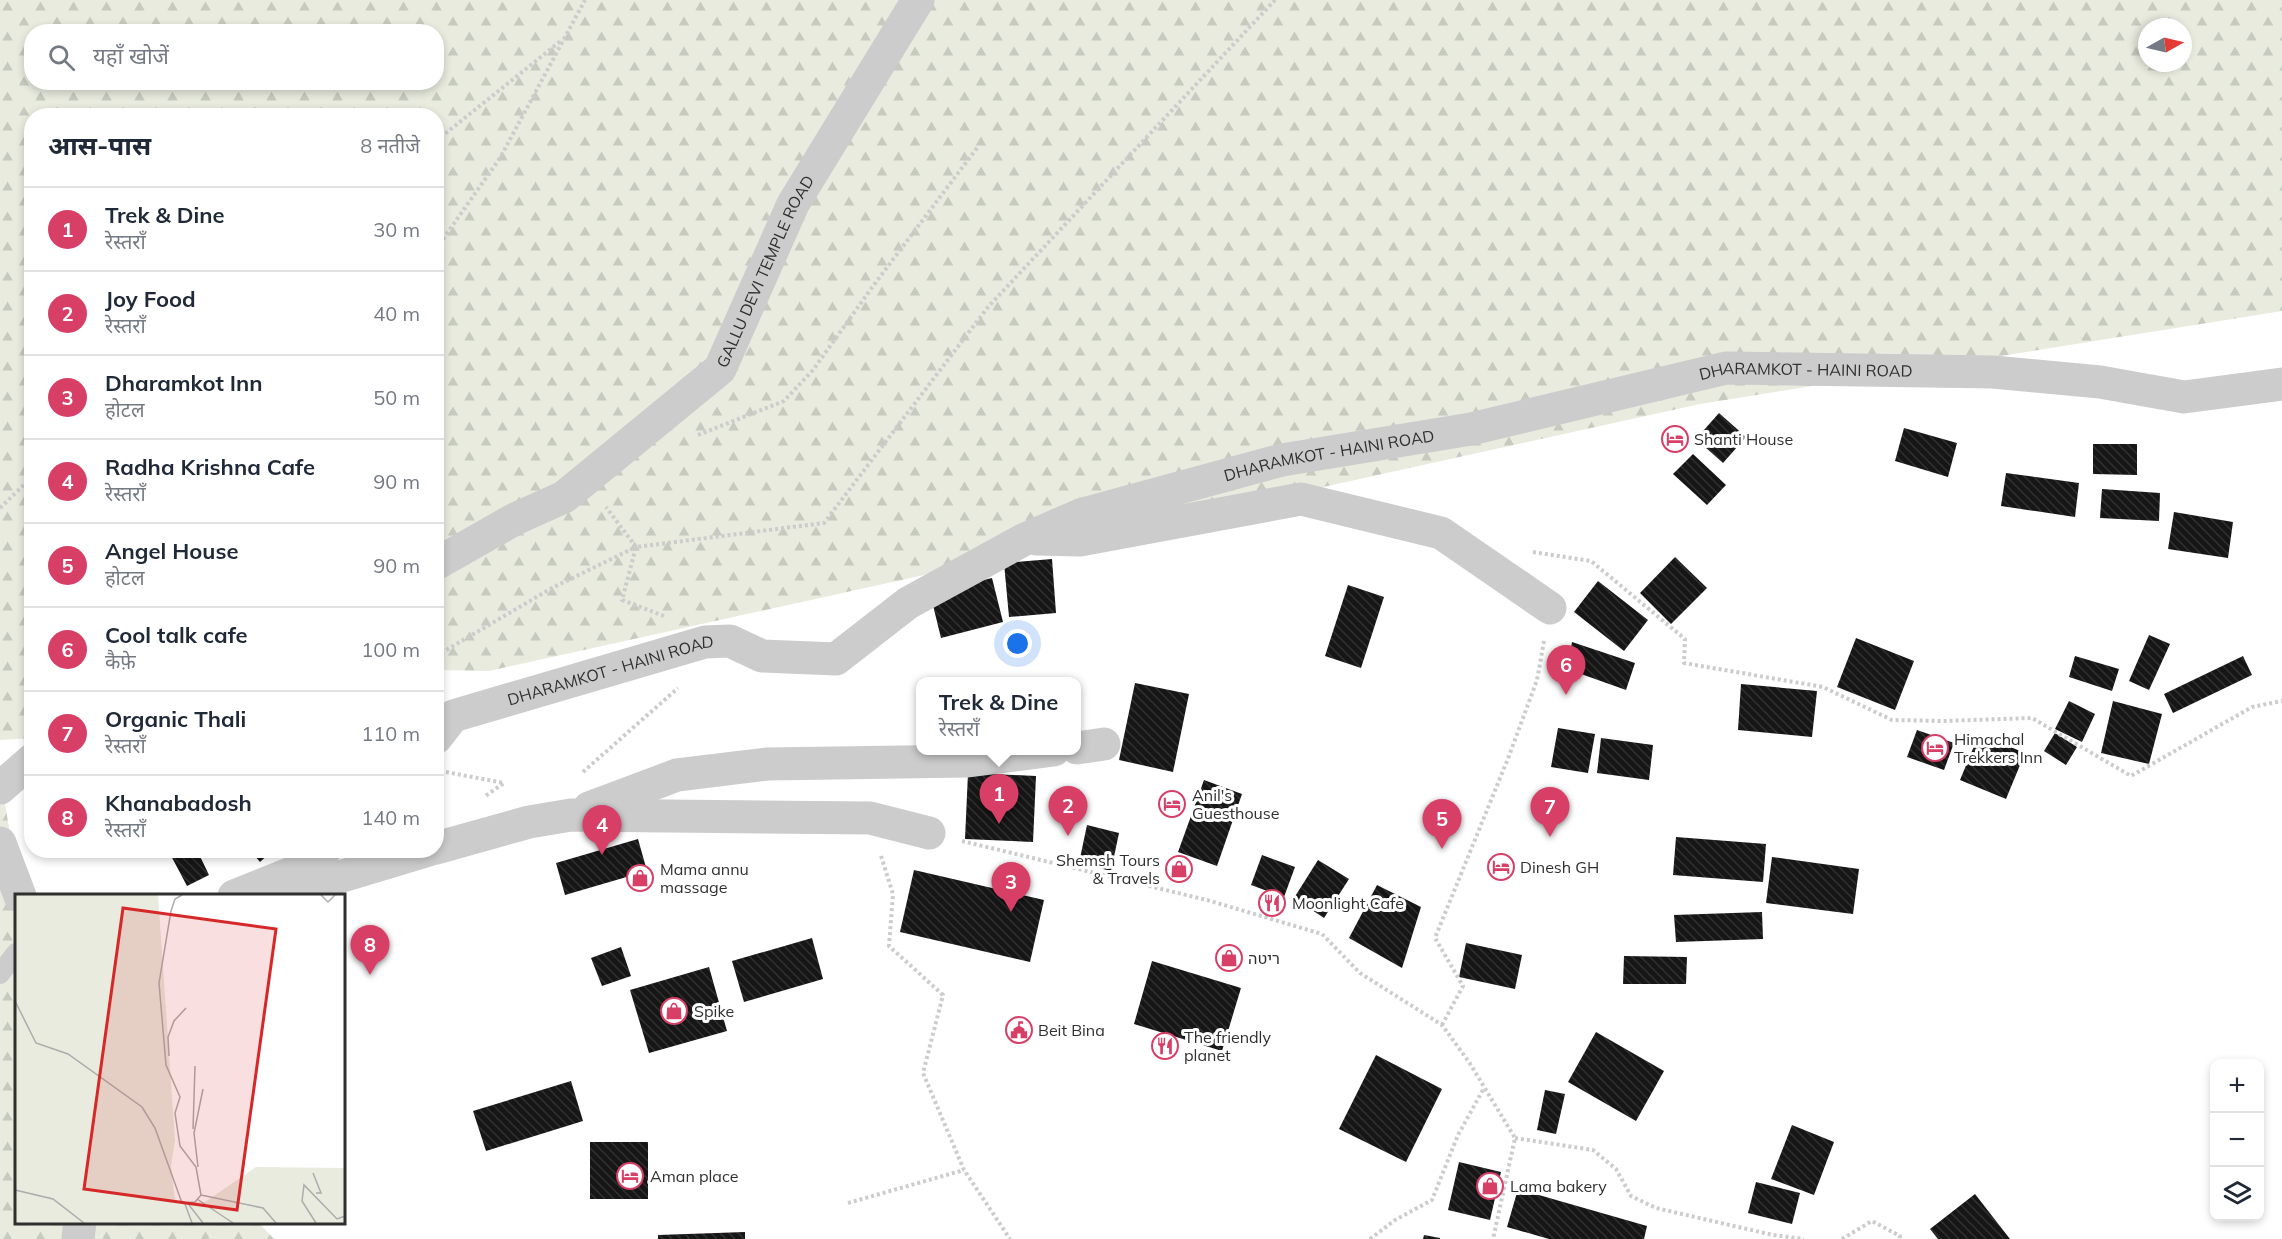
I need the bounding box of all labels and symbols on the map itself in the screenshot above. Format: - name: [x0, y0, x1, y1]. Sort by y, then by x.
- north arrow: [2138, 18, 2192, 72]
- street label: GALLU DEVI TEMPLE ROAD: [712, 172, 818, 371]
- street label: DHARAMKOT - HAINI ROAD: [1697, 358, 1913, 384]
- hotel icon: Shanti House: [1660, 424, 1690, 454]
- street label: DHARAMKOT - HAINI ROAD: [1222, 425, 1436, 485]
- place label: Shanti House: [1694, 429, 1793, 449]
- your location: [1003, 629, 1032, 658]
- street label: DHARAMKOT - HAINI ROAD: [505, 632, 714, 709]
- pin: 6: [1546, 646, 1586, 695]
- place label: Himachal Trekkers Inn: [1954, 729, 2043, 767]
- hotel icon: Himachal Trekkers Inn: [1920, 733, 1950, 763]
- pin: 1: [980, 774, 1018, 824]
- place label: Anil's Guesthouse: [1192, 785, 1279, 823]
- pin: 2: [1048, 786, 1088, 836]
- pin: 7: [1530, 788, 1570, 837]
- hotel icon: Anil's Guesthouse: [1157, 789, 1187, 819]
- pin: 5: [1422, 800, 1462, 849]
- pin: 4: [582, 806, 622, 855]
- place label: Shemsh Tours & Travels: [1056, 850, 1160, 888]
- hotel icon: Dinesh GH: [1486, 852, 1516, 882]
- shop icon: Shemsh Tours & Travels: [1164, 854, 1194, 884]
- place label: Dinesh GH: [1520, 857, 1599, 877]
- place label: Mama annu massage: [660, 859, 749, 897]
- pin: 3: [992, 862, 1030, 912]
- shop icon: Mama annu massage: [625, 863, 655, 893]
- restaurant icon: Moonlight Cafe: [1257, 888, 1287, 918]
- place label: Moonlight Cafe: [1292, 893, 1404, 913]
- inset map: [15, 894, 345, 1224]
- pin: 8: [350, 926, 389, 975]
- shop icon: ריטה: [1214, 943, 1244, 973]
- place label: ריטה: [1248, 948, 1280, 968]
- shop icon: Spike: [659, 996, 689, 1026]
- place label: Spike: [694, 1001, 734, 1021]
- public building icon: Beit Bina: [1004, 1015, 1034, 1045]
- place label: Beit Bina: [1038, 1020, 1105, 1040]
- place label: The friendly planet: [1184, 1027, 1271, 1065]
- restaurant icon: The friendly planet: [1150, 1031, 1180, 1061]
- hotel icon: Aman place: [615, 1161, 645, 1191]
- place label: Aman place: [650, 1166, 738, 1186]
- shop icon: Lama bakery: [1475, 1171, 1505, 1201]
- place label: Lama bakery: [1510, 1176, 1607, 1196]

